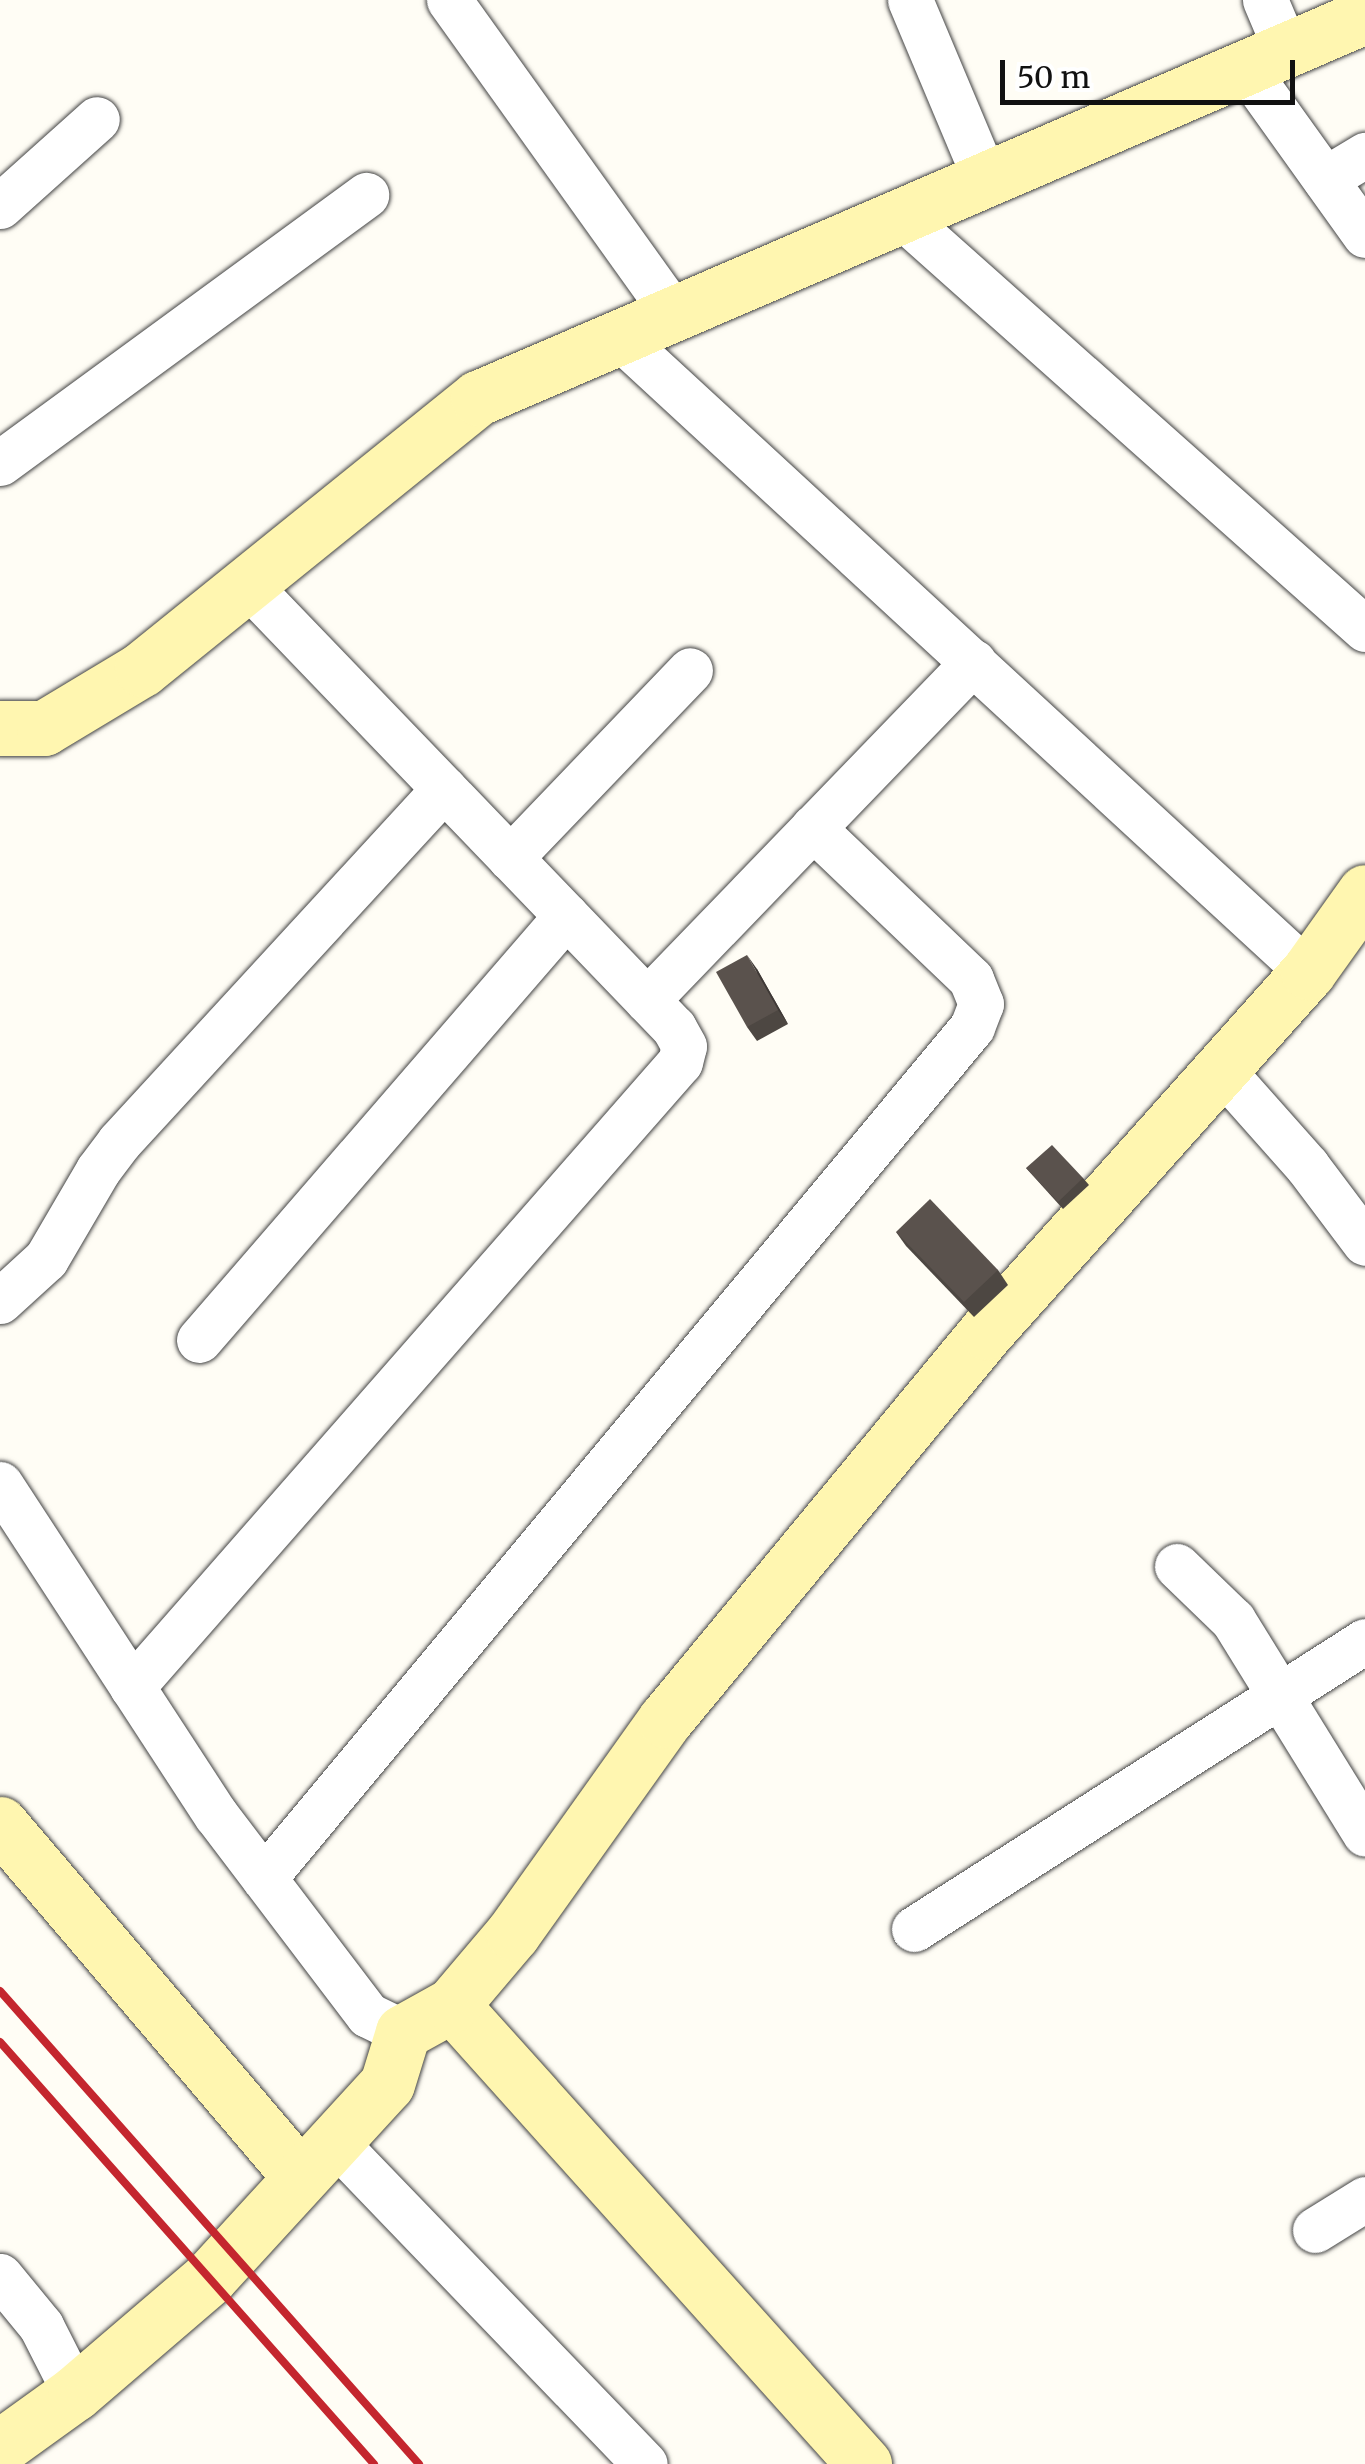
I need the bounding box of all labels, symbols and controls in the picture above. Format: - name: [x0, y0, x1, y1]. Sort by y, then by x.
- scale bar: [1005, 40, 1300, 102]
- text: 50 m: [1017, 58, 1090, 96]

